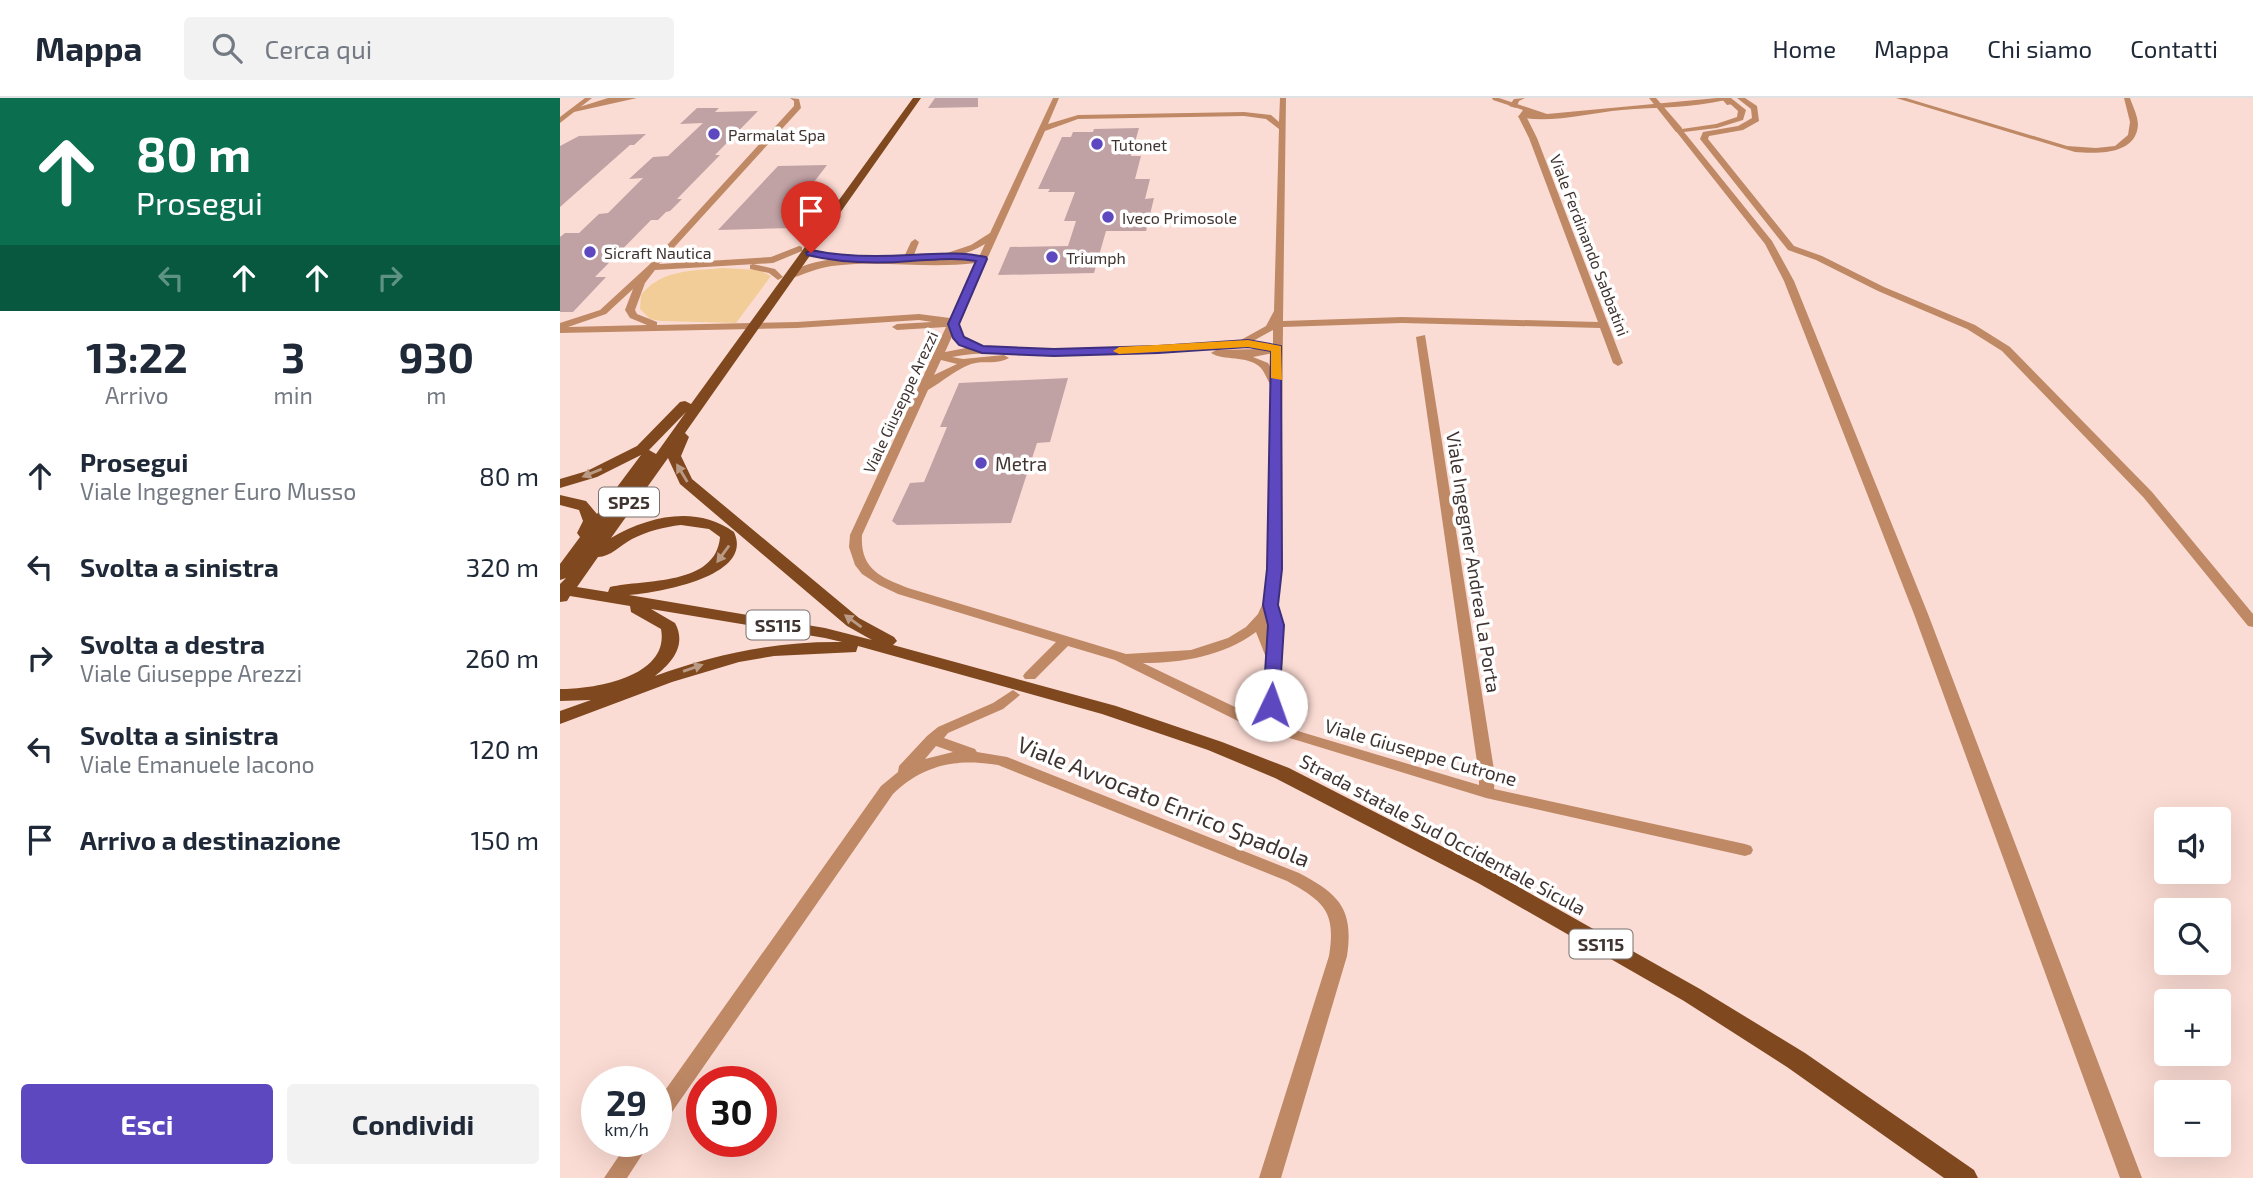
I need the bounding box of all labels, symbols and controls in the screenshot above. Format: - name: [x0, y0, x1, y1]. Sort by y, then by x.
- search box: [184, 17, 674, 80]
- text: Mappa: [35, 28, 142, 68]
- icon: search: [208, 29, 246, 67]
- text: Cerca qui: [264, 33, 372, 64]
- text: Home: [1772, 34, 1836, 63]
- text: Mappa: [1874, 34, 1949, 63]
- text: Chi siamo: [1987, 34, 2092, 63]
- text: Contatti: [2130, 34, 2218, 63]
- text: 80 m: [136, 123, 251, 182]
- place label: Parmalat Spa: [728, 125, 826, 144]
- icon: ahead: [21, 126, 112, 217]
- marker: Parmalat Spa: [706, 126, 722, 142]
- place label: Tutonet: [1111, 135, 1167, 154]
- marker: Tutonet: [1089, 136, 1105, 152]
- street label: Viale Ferdinando Sabbatini: [1547, 151, 1633, 339]
- pin: [781, 181, 841, 253]
- text: Prosegui: [136, 183, 263, 221]
- icon: arrive: [792, 192, 830, 230]
- place label: Iveco Primosole: [1122, 208, 1237, 227]
- marker: Iveco Primosole: [1100, 209, 1116, 225]
- place label: Sicraft Nautica: [604, 243, 712, 262]
- marker: Sicraft Nautica: [582, 244, 598, 260]
- place label: Triumph: [1066, 248, 1126, 267]
- marker: Triumph: [1044, 249, 1060, 265]
- icon: left: [152, 259, 190, 297]
- icon: ahead: [225, 259, 263, 297]
- icon: ahead: [298, 259, 336, 297]
- icon: right: [371, 259, 409, 297]
- street label: Viale Giuseppe Arezzi: [859, 328, 941, 476]
- text: 13:22: [86, 331, 188, 381]
- text: 3: [281, 331, 305, 381]
- text: 930: [399, 331, 474, 381]
- text: Arrivo: [105, 381, 169, 409]
- text: min: [274, 381, 313, 409]
- text: m: [426, 381, 446, 409]
- street label: Viale Ingegner Andrea La Porta: [1442, 430, 1506, 694]
- text: Prosegui: [80, 446, 188, 477]
- place label: Metra: [995, 452, 1047, 475]
- marker: Metra: [973, 455, 989, 471]
- icon: ahead: [21, 457, 59, 495]
- text: 80 m: [479, 460, 539, 491]
- one-way arrow: [676, 463, 689, 483]
- one-way arrow: [581, 468, 602, 479]
- text: Viale Ingegner Euro Musso: [80, 477, 356, 505]
- road number: SP25: [599, 488, 659, 516]
- one-way arrow: [716, 545, 730, 563]
- icon: left: [21, 548, 59, 586]
- text: Svolta a sinistra: [80, 551, 279, 582]
- text: 320 m: [466, 551, 539, 582]
- road number: SS115: [746, 610, 809, 640]
- one-way arrow: [844, 614, 862, 628]
- text: Svolta a destra: [80, 628, 265, 659]
- icon: right: [21, 639, 59, 677]
- text: 260 m: [465, 642, 539, 673]
- text: Viale Giuseppe Arezzi: [80, 659, 302, 687]
- one-way arrow: [682, 662, 703, 673]
- position arrow: [1234, 668, 1308, 742]
- street label: Viale Giuseppe Cutrone: [1322, 714, 1520, 790]
- text: Svolta a sinistra: [80, 719, 279, 750]
- street label: Viale Avvocato Enrico Spadola: [1014, 729, 1314, 873]
- icon: left: [21, 730, 59, 768]
- text: 120 m: [470, 733, 539, 764]
- street label: Strada statale Sud Occidentale Sicula: [1296, 749, 1590, 919]
- text: Viale Emanuele Iacono: [80, 750, 315, 778]
- map controls: [2154, 807, 2231, 1157]
- button: sound: [2154, 807, 2231, 884]
- icon: arrive: [21, 821, 59, 859]
- text: Arrivo a destinazione: [80, 824, 341, 855]
- text: 150 m: [470, 824, 539, 855]
- button: search: [2154, 898, 2231, 975]
- road number: SS115: [1570, 930, 1632, 958]
- button: +: [2154, 989, 2231, 1066]
- speed limit sign: 30: [686, 1066, 777, 1157]
- button: −: [2154, 1080, 2231, 1157]
- text: 29: [606, 1081, 647, 1123]
- button: Esci: [21, 1084, 273, 1164]
- button: Condividi: [287, 1084, 539, 1164]
- text: km/h: [604, 1118, 649, 1140]

